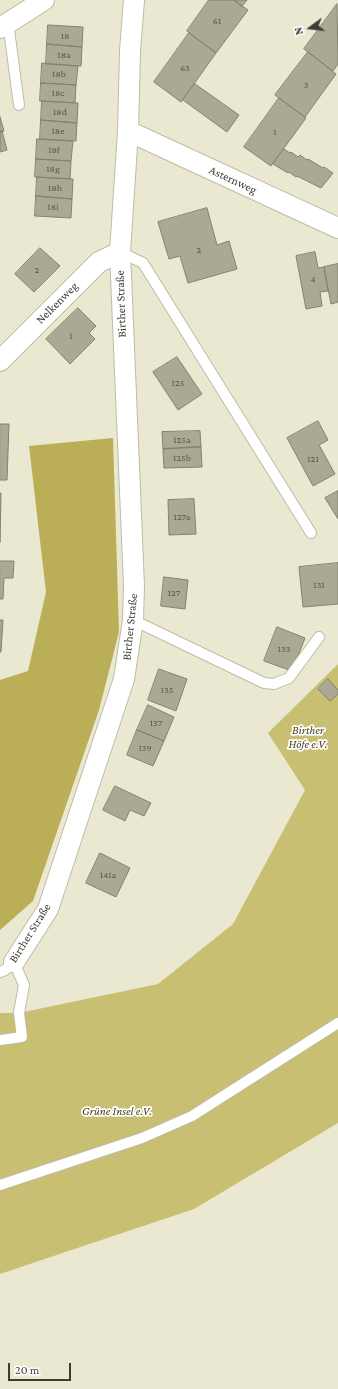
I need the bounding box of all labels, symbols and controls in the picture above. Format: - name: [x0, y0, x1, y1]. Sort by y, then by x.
- north arrow: [290, 8, 330, 48]
- house number: 61: [213, 15, 221, 27]
- text: N: [292, 26, 305, 36]
- house number: 18: [61, 30, 69, 42]
- house number: 18a: [57, 49, 71, 61]
- house number: 63: [180, 62, 190, 74]
- house number: 18b: [52, 68, 66, 80]
- house number: 3: [304, 79, 308, 91]
- house number: 18c: [52, 87, 64, 99]
- house number: 18d: [53, 106, 67, 118]
- house number: 18e: [51, 125, 65, 137]
- house number: 1: [273, 126, 277, 138]
- house number: 18f: [48, 144, 60, 156]
- house number: 18g: [46, 163, 60, 175]
- street label: Asternweg: [207, 163, 259, 197]
- house number: 18h: [48, 182, 62, 194]
- house number: 18i: [47, 201, 59, 213]
- house number: 2: [197, 244, 201, 256]
- house number: 2: [35, 264, 39, 276]
- street label: Birther Straße: [113, 270, 129, 338]
- house number: 4: [310, 273, 316, 285]
- street label: Nelkenweg: [33, 279, 81, 327]
- house number: 1: [69, 330, 73, 342]
- house number: 125: [172, 377, 184, 389]
- house number: 125a: [173, 434, 191, 446]
- house number: 125b: [173, 452, 191, 464]
- house number: 121: [307, 453, 319, 465]
- house number: 127a: [174, 511, 190, 523]
- house number: 131: [313, 579, 325, 591]
- house number: 127: [168, 587, 180, 599]
- street label: Birther Straße: [119, 593, 141, 661]
- house number: 133: [278, 643, 290, 655]
- house number: 135: [161, 684, 173, 696]
- house number: 137: [150, 717, 162, 729]
- park label: Birther Höfe e.V.: [288, 723, 328, 751]
- house number: 139: [138, 742, 152, 754]
- house number: 141a: [100, 869, 116, 881]
- street label: Birther Straße: [6, 901, 54, 965]
- park label: Grüne Insel e.V.: [82, 1104, 152, 1118]
- scale bar: [10, 1355, 73, 1381]
- text: 20 m: [15, 1363, 39, 1377]

